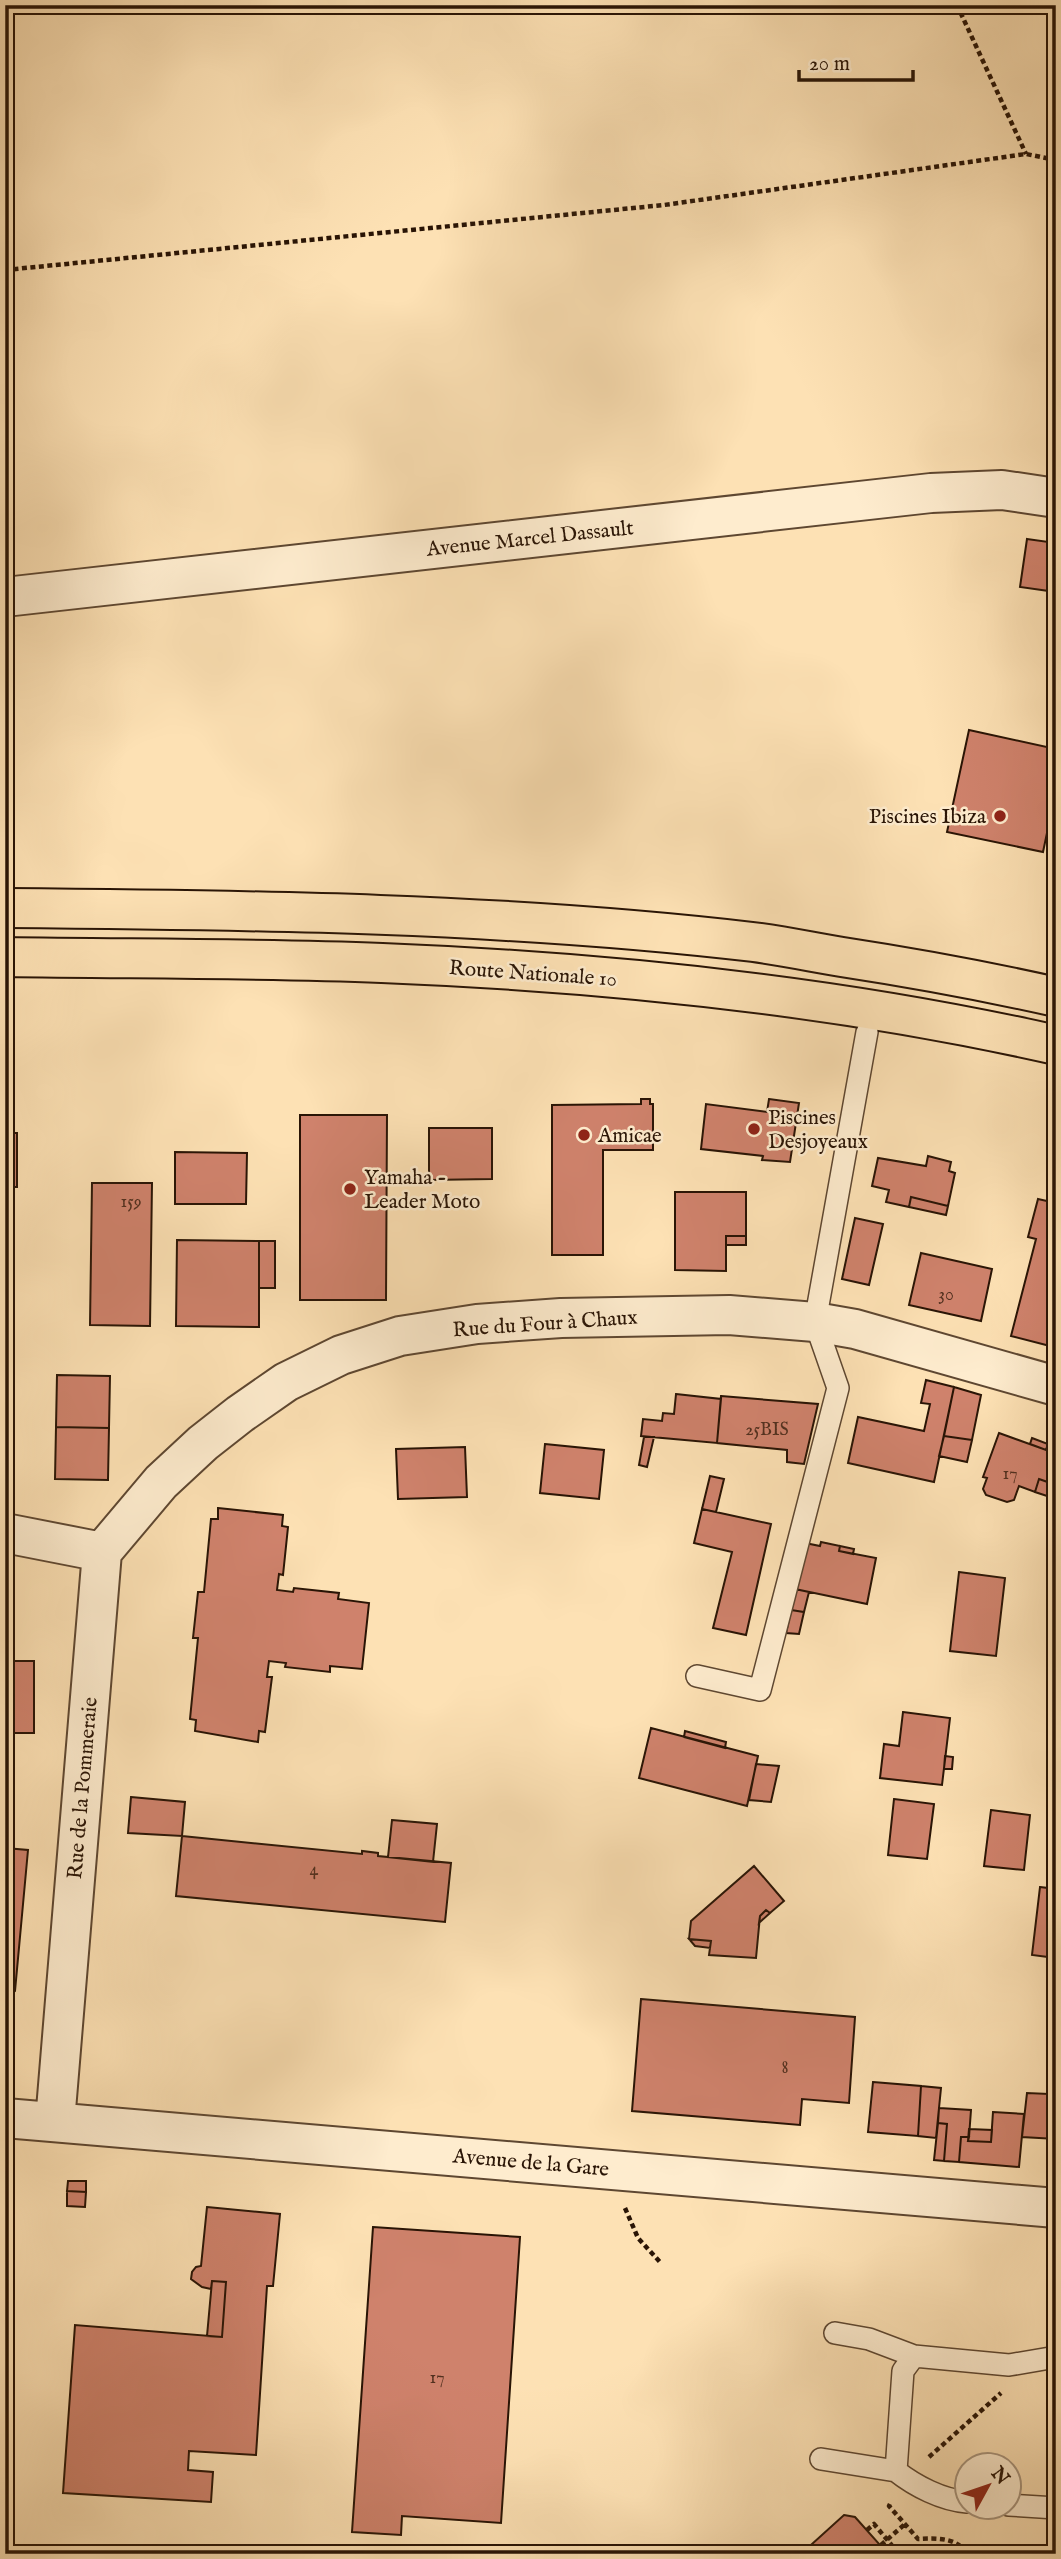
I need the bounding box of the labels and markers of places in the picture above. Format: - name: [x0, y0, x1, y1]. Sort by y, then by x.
- place label: Piscines Ibiza: [869, 804, 987, 831]
- marker: Piscines Ibiza: [992, 808, 1008, 824]
- place label: Piscines Desjoyeaux: [768, 1105, 868, 1156]
- marker: Piscines Desjoyeaux: [746, 1121, 762, 1137]
- place label: Amicae: [597, 1123, 662, 1150]
- marker: Amicae: [576, 1127, 592, 1143]
- place label: Yamaha - Leader Moto: [364, 1165, 480, 1216]
- marker: Yamaha - Leader Moto: [342, 1181, 358, 1197]

